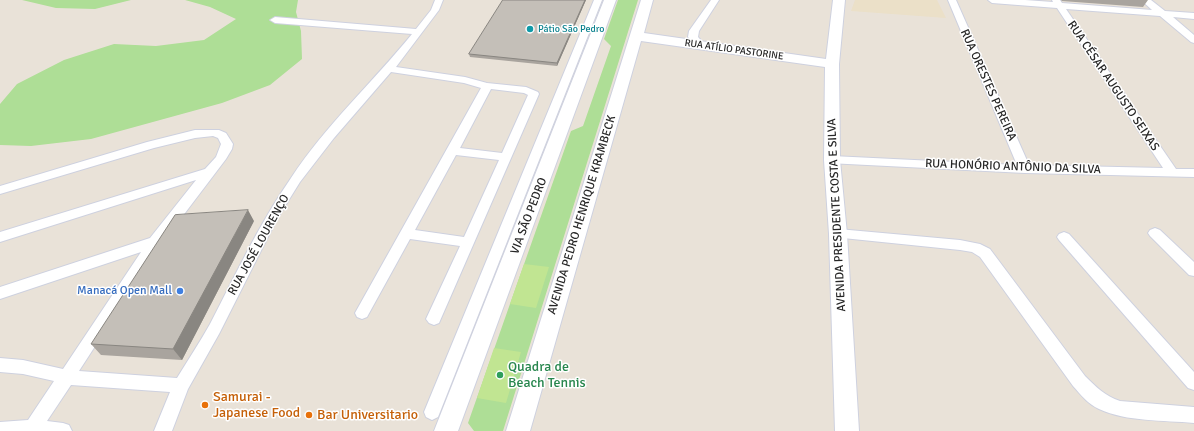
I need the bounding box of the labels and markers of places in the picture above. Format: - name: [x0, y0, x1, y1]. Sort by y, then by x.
- place label: Pátio São Pedro: [538, 23, 604, 35]
- marker: Pátio São Pedro: [525, 24, 535, 34]
- place label: Manacá Open Mall: [77, 284, 172, 298]
- marker: Manacá Open Mall: [175, 286, 185, 296]
- place label: Quadra de Beach Tennis: [508, 359, 586, 392]
- marker: Quadra de Beach Tennis: [495, 370, 505, 380]
- place label: Samurai - Japanese Food: [213, 389, 300, 422]
- marker: Samurai - Japanese Food: [200, 400, 210, 410]
- place label: Bar Universitario: [317, 407, 418, 423]
- marker: Bar Universitario: [304, 410, 314, 420]

